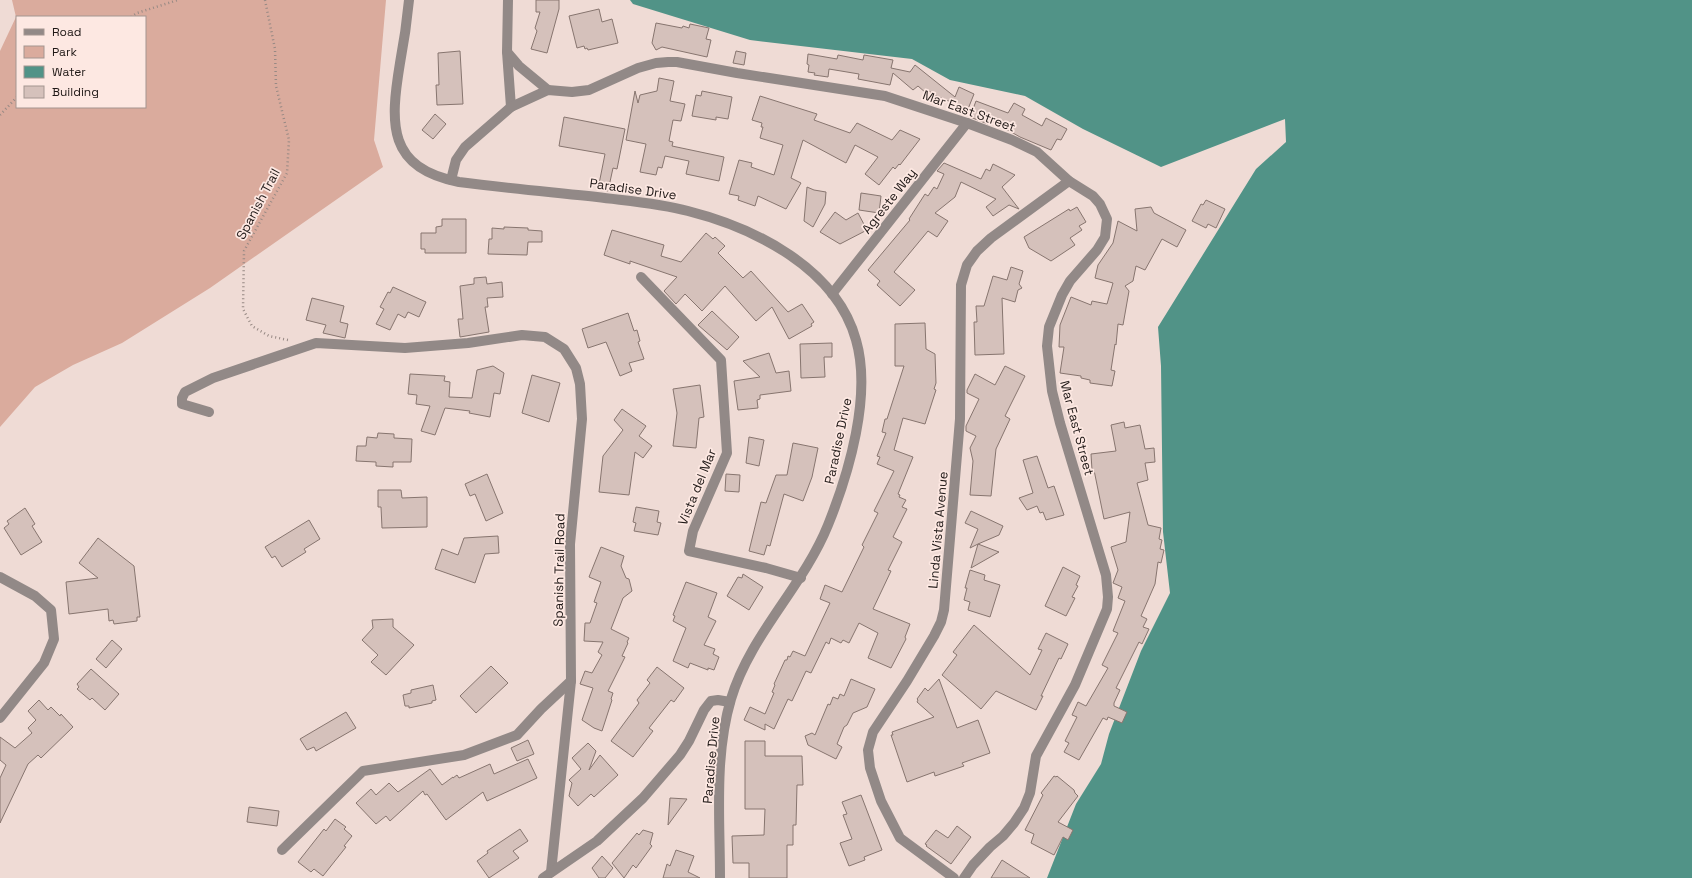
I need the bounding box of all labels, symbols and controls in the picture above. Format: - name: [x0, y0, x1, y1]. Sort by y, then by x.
- legend: [16, 16, 146, 108]
- text: Road: [52, 24, 81, 40]
- text: Park: [52, 44, 77, 60]
- text: Water: [52, 64, 86, 80]
- text: Building: [52, 84, 99, 100]
- street label: Mar East Street: [920, 86, 1018, 136]
- street label: Agreste Way: [858, 165, 920, 237]
- street label: Spanish Trail: [232, 166, 284, 242]
- street label: Paradise Drive: [588, 174, 678, 204]
- street label: Mar East Street: [1056, 379, 1098, 477]
- street label: Paradise Drive: [821, 396, 855, 486]
- street label: Vista del Mar: [674, 446, 720, 528]
- street label: Linda Vista Avenue: [924, 471, 952, 589]
- street label: Spanish Trail Road: [550, 513, 568, 627]
- street label: Paradise Drive: [699, 716, 723, 804]

